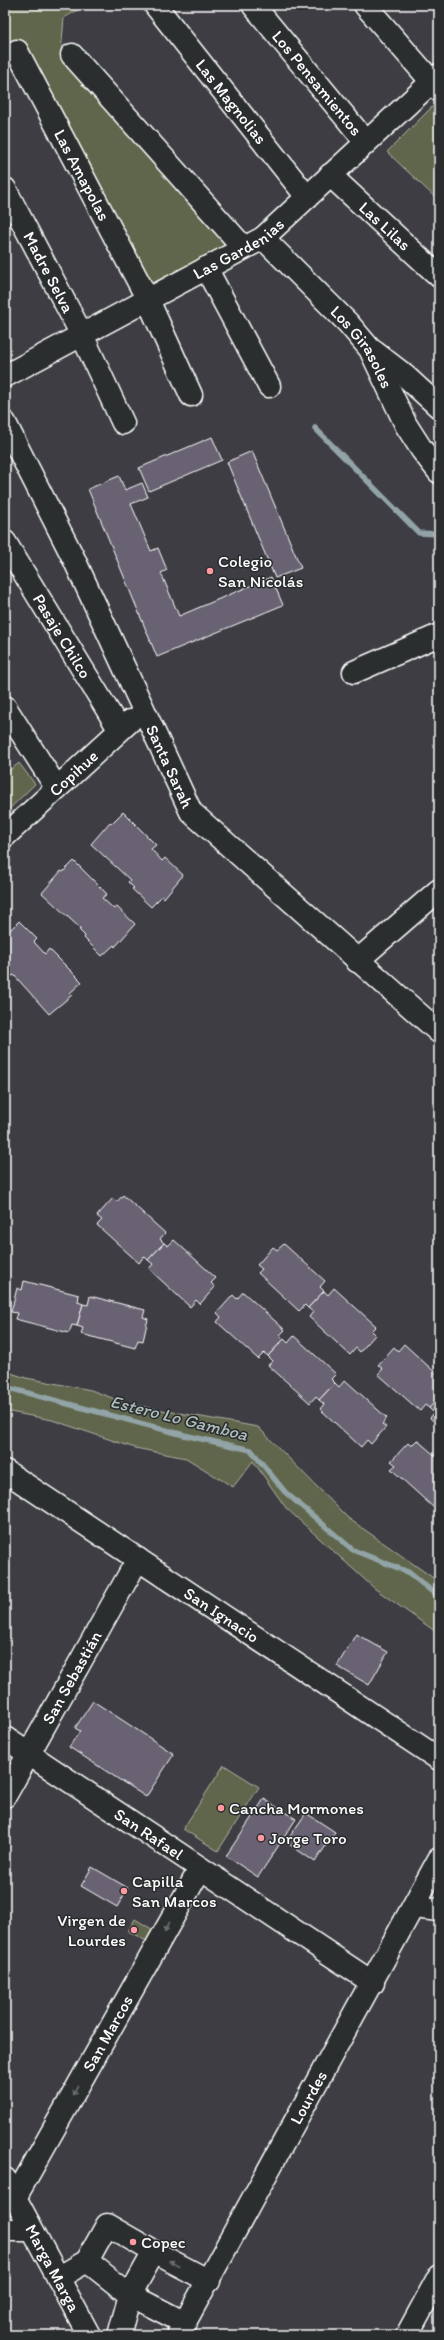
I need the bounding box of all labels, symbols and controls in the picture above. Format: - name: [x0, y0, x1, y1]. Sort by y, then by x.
- street label: Los Pensamientos: [268, 26, 366, 140]
- street label: Las Magnolias: [192, 55, 271, 148]
- street label: Las Amapolas: [50, 126, 114, 224]
- street label: Las Lilas: [355, 197, 415, 255]
- street label: Las Gardenias: [190, 214, 288, 284]
- street label: Madre Selva: [19, 228, 79, 316]
- street label: Los Girasoles: [326, 301, 397, 391]
- place label: Colegio San Nicolás: [218, 551, 303, 591]
- marker: Colegio San Nicolás: [205, 566, 215, 576]
- street label: Pasaje Chilco: [29, 590, 96, 682]
- street label: Santa Sarah: [142, 721, 198, 812]
- street label: Copihue: [45, 746, 102, 800]
- water label: Estero Lo Gamboa: [108, 1390, 251, 1446]
- street label: San Ignacio: [180, 1583, 263, 1647]
- street label: San Sebastián: [38, 1627, 106, 1727]
- place label: Cancha Mormones: [229, 1798, 364, 1818]
- marker: Cancha Mormones: [216, 1803, 226, 1813]
- street label: San Rafael: [111, 1804, 188, 1864]
- place label: Jorge Toro: [269, 1828, 347, 1848]
- marker: Jorge Toro: [256, 1833, 266, 1843]
- place label: Capilla San Marcos: [132, 1871, 217, 1911]
- marker: Capilla San Marcos: [119, 1886, 129, 1896]
- place label: Virgen de Lourdes: [57, 1910, 126, 1950]
- one-way arrow: [164, 1921, 170, 1933]
- marker: Virgen de Lourdes: [129, 1925, 139, 1935]
- street label: San Marcos: [78, 1991, 137, 2075]
- street label: Lourdes: [286, 2067, 331, 2128]
- one-way arrow: [73, 2084, 80, 2095]
- street label: Marga Marga: [21, 2221, 85, 2315]
- place label: Copec: [141, 2232, 186, 2252]
- marker: Copec: [128, 2237, 138, 2247]
- one-way arrow: [168, 2260, 180, 2266]

